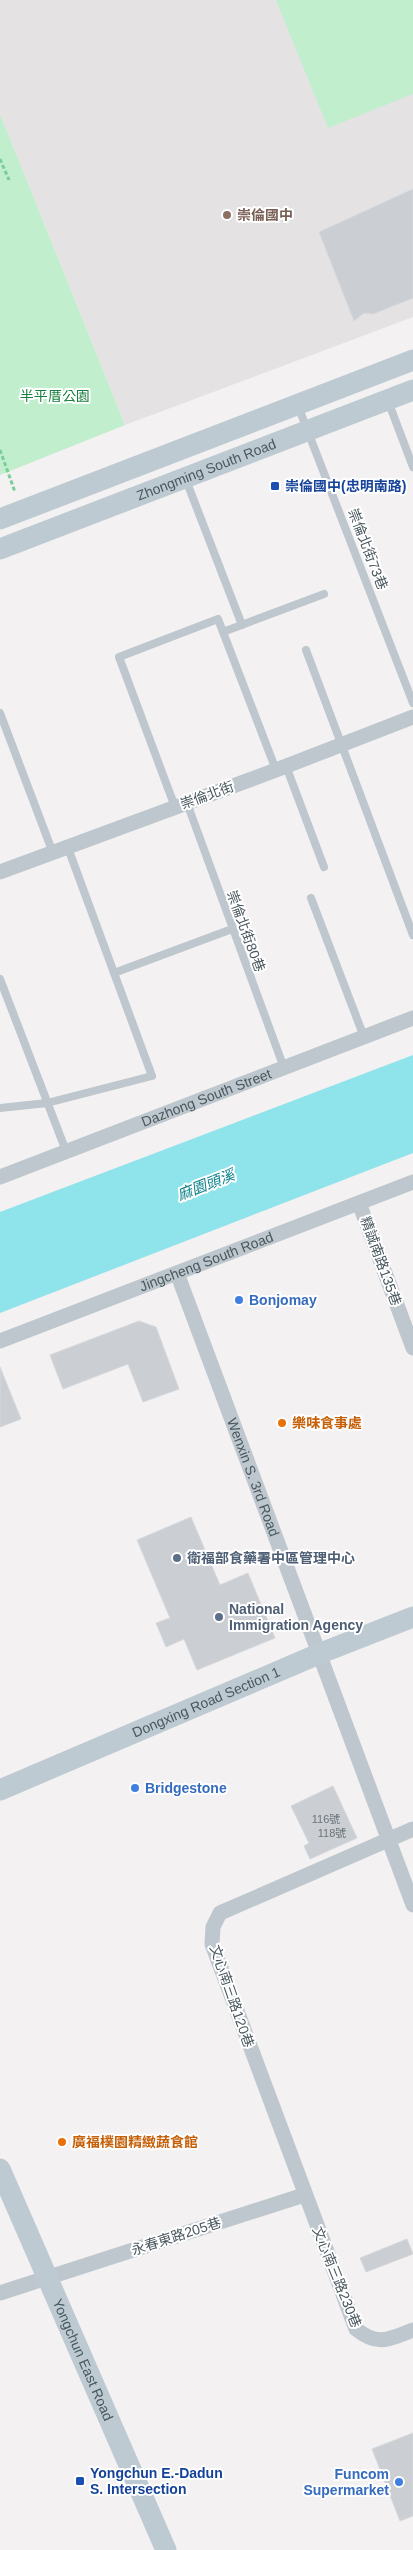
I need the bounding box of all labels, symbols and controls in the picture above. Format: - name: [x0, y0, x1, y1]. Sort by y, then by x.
- place label: 崇倫國中: [237, 207, 293, 223]
- marker: 崇倫國中: [221, 209, 233, 221]
- park label: 半平厝公園: [20, 388, 90, 404]
- street label: Zhongming South Road: [134, 436, 278, 504]
- place label: 崇倫國中(忠明南路): [285, 478, 406, 494]
- marker: 崇倫國中(忠明南路): [269, 480, 281, 492]
- street label: 崇倫北街73巷: [345, 506, 391, 592]
- street label: 崇倫北街: [178, 778, 236, 812]
- street label: 崇倫北街80巷: [224, 888, 268, 974]
- street label: Dazhong South Street: [139, 1065, 274, 1130]
- water label: 麻園頭溪: [175, 1165, 239, 1203]
- street label: 精誠南路135巷: [358, 1214, 404, 1308]
- street label: Jingcheng South Road: [137, 1229, 275, 1295]
- place label: Bonjomay: [249, 1292, 317, 1308]
- marker: Bonjomay: [233, 1294, 245, 1306]
- place label: 樂味食事處: [292, 1415, 362, 1431]
- street label: Wenxin S. 3rd Road: [224, 1416, 283, 1539]
- marker: 樂味食事處: [276, 1417, 288, 1429]
- place label: 衛福部食藥署中區管理中心: [187, 1550, 355, 1566]
- marker: 衛福部食藥署中區管理中心: [171, 1552, 183, 1564]
- place label: National Immigration Agency: [229, 1601, 363, 1633]
- marker: National Immigration Agency: [213, 1611, 225, 1623]
- street label: Dongxing Road Section 1: [130, 1663, 282, 1741]
- place label: Bridgestone: [145, 1780, 227, 1796]
- marker: Bridgestone: [129, 1782, 141, 1794]
- house number: 116號: [312, 1813, 340, 1825]
- house number: 118號: [318, 1827, 346, 1839]
- street label: 文心南三路120巷: [207, 1943, 257, 2049]
- place label: 廣福樸園精緻蔬食館: [72, 2134, 198, 2150]
- marker: 廣福樸園精緻蔬食館: [56, 2136, 68, 2148]
- street label: 永春東路205巷: [129, 2214, 223, 2258]
- street label: 文心南三路230巷: [309, 2224, 365, 2330]
- street label: Yongchun East Road: [50, 2296, 117, 2423]
- place label: Yongchun E.-Dadun S. Intersection: [90, 2465, 223, 2497]
- place label: Funcom Supermarket: [303, 2466, 389, 2498]
- marker: Yongchun E.-Dadun S. Intersection: [74, 2475, 86, 2487]
- marker: Funcom Supermarket: [393, 2476, 405, 2488]

